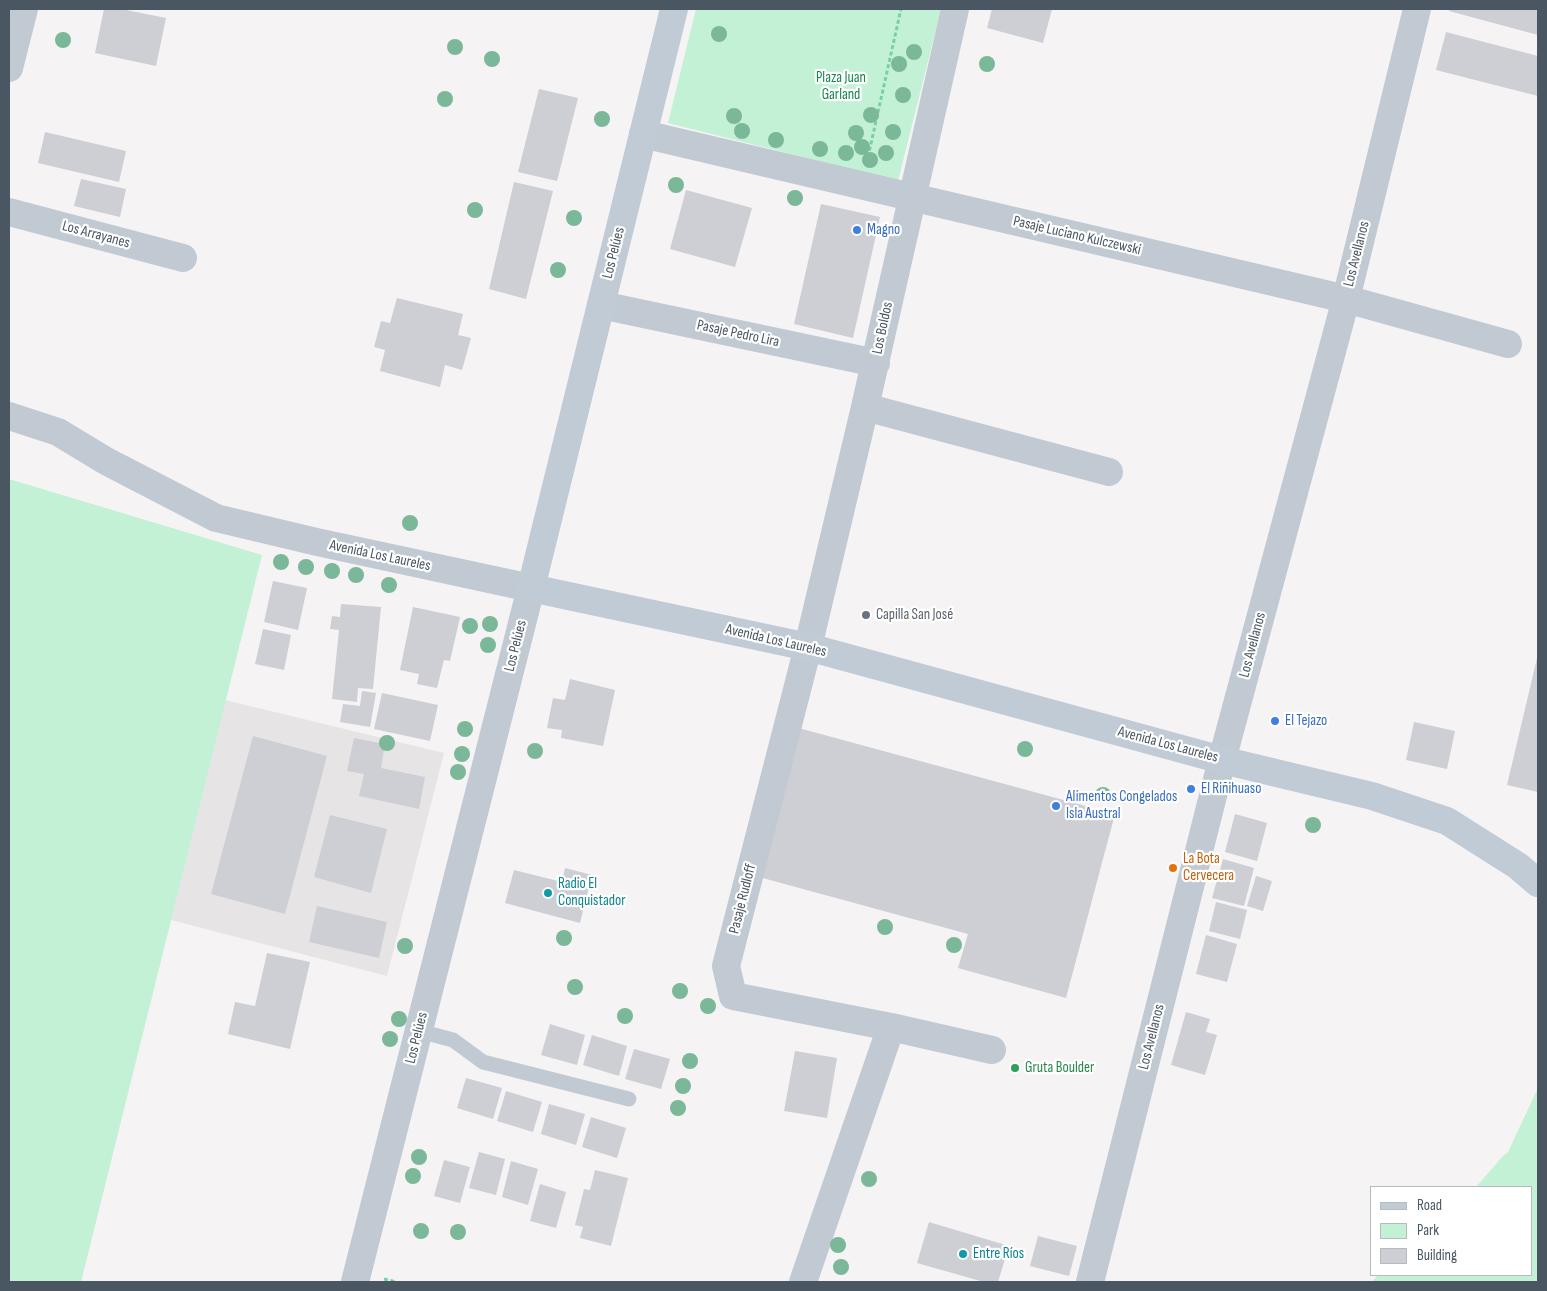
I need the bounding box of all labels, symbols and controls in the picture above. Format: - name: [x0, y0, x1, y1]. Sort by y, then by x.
- park label: Plaza Juan Garland: [816, 69, 866, 104]
- street label: Pasaje Luciano Kulczewski: [1011, 213, 1143, 259]
- street label: Los Arrayanes: [60, 217, 132, 253]
- street label: Los Avellanos: [1340, 219, 1374, 289]
- place label: Magno: [867, 221, 900, 239]
- marker: Magno: [851, 224, 863, 236]
- street label: Los Pelúes: [599, 225, 629, 281]
- street label: Los Boldos: [869, 300, 897, 356]
- street label: Pasaje Pedro Lira: [695, 317, 781, 351]
- street label: Avenida Los Laureles: [328, 537, 432, 575]
- place label: Capilla San José: [876, 606, 953, 624]
- marker: Capilla San José: [860, 609, 872, 621]
- street label: Los Avellanos: [1236, 610, 1270, 680]
- street label: Los Pelúes: [501, 618, 531, 674]
- street label: Avenida Los Laureles: [724, 621, 828, 661]
- place label: El Tejazo: [1285, 712, 1327, 730]
- marker: El Tejazo: [1269, 715, 1281, 727]
- street label: Avenida Los Laureles: [1116, 723, 1220, 767]
- place label: El Riñihuaso: [1201, 780, 1261, 798]
- marker: El Riñihuaso: [1185, 783, 1197, 795]
- place label: Alimentos Congelados Isla Austral: [1066, 788, 1177, 823]
- marker: Alimentos Congelados Isla Austral: [1050, 800, 1062, 812]
- place label: La Bota Cervecera: [1183, 850, 1234, 885]
- street label: Pasaje Rudloff: [726, 862, 760, 936]
- marker: La Bota Cervecera: [1167, 862, 1179, 874]
- place label: Radio El Conquistador: [558, 875, 626, 910]
- marker: Radio El Conquistador: [542, 887, 554, 899]
- street label: Los Avellanos: [1135, 1002, 1169, 1072]
- street label: Los Pelúes: [402, 1010, 432, 1066]
- place label: Gruta Boulder: [1025, 1059, 1094, 1077]
- marker: Gruta Boulder: [1009, 1062, 1021, 1074]
- legend: [1370, 1186, 1532, 1276]
- text: Road: [1417, 1196, 1442, 1215]
- text: Park: [1417, 1221, 1439, 1240]
- place label: Entre Ríos: [973, 1245, 1024, 1263]
- text: Building: [1417, 1246, 1457, 1265]
- marker: Entre Ríos: [957, 1248, 969, 1260]

